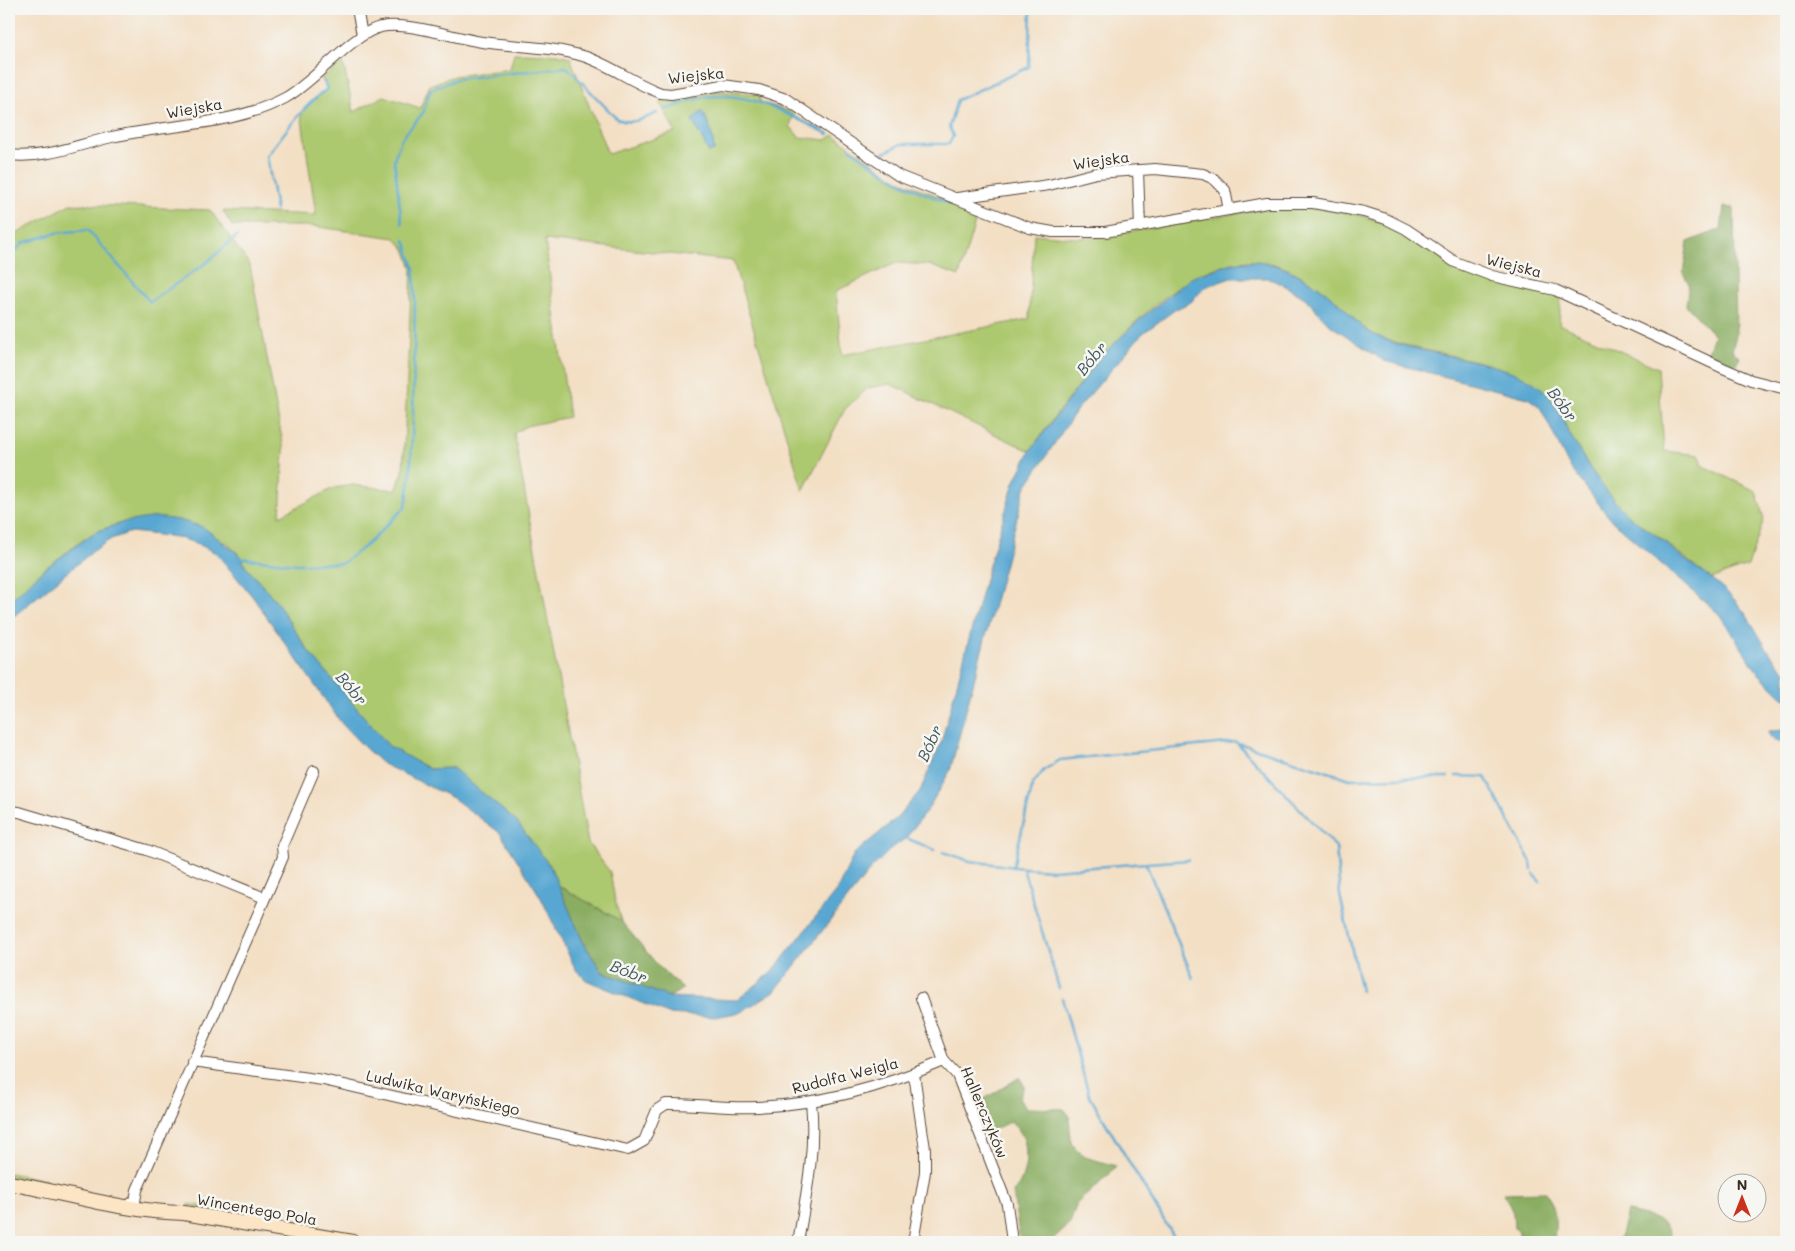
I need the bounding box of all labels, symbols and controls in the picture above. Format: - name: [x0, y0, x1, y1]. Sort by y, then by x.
- street label: Wiejska: [667, 62, 725, 88]
- street label: Wiejska: [164, 93, 224, 123]
- street label: Wiejska: [1072, 146, 1130, 174]
- street label: Wiejska: [1484, 248, 1544, 282]
- water label: Bóbr: [1071, 337, 1111, 379]
- water label: Bóbr: [1543, 383, 1583, 425]
- water label: Bóbr: [332, 667, 372, 709]
- water label: Bóbr: [912, 721, 946, 765]
- water label: Bóbr: [608, 954, 650, 988]
- street label: Rudolfa Weigla: [790, 1052, 900, 1098]
- street label: Hallerczyków: [957, 1063, 1013, 1161]
- street label: Ludwika Waryńskiego: [364, 1065, 522, 1119]
- north arrow: [1718, 1174, 1768, 1224]
- text: N: [1737, 1175, 1747, 1194]
- street label: Wincentego Pola: [195, 1189, 319, 1229]

